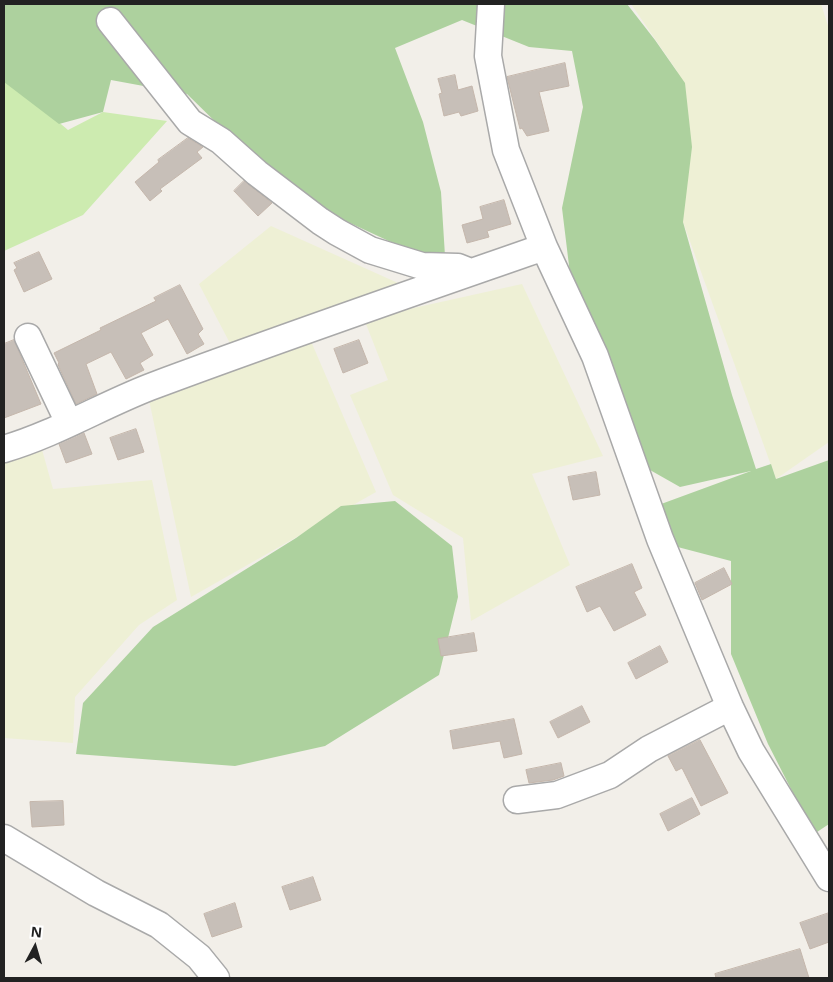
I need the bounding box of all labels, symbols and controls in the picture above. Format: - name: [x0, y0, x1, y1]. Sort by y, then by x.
- north arrow: [10, 922, 60, 972]
- text: N: [30, 922, 43, 942]

